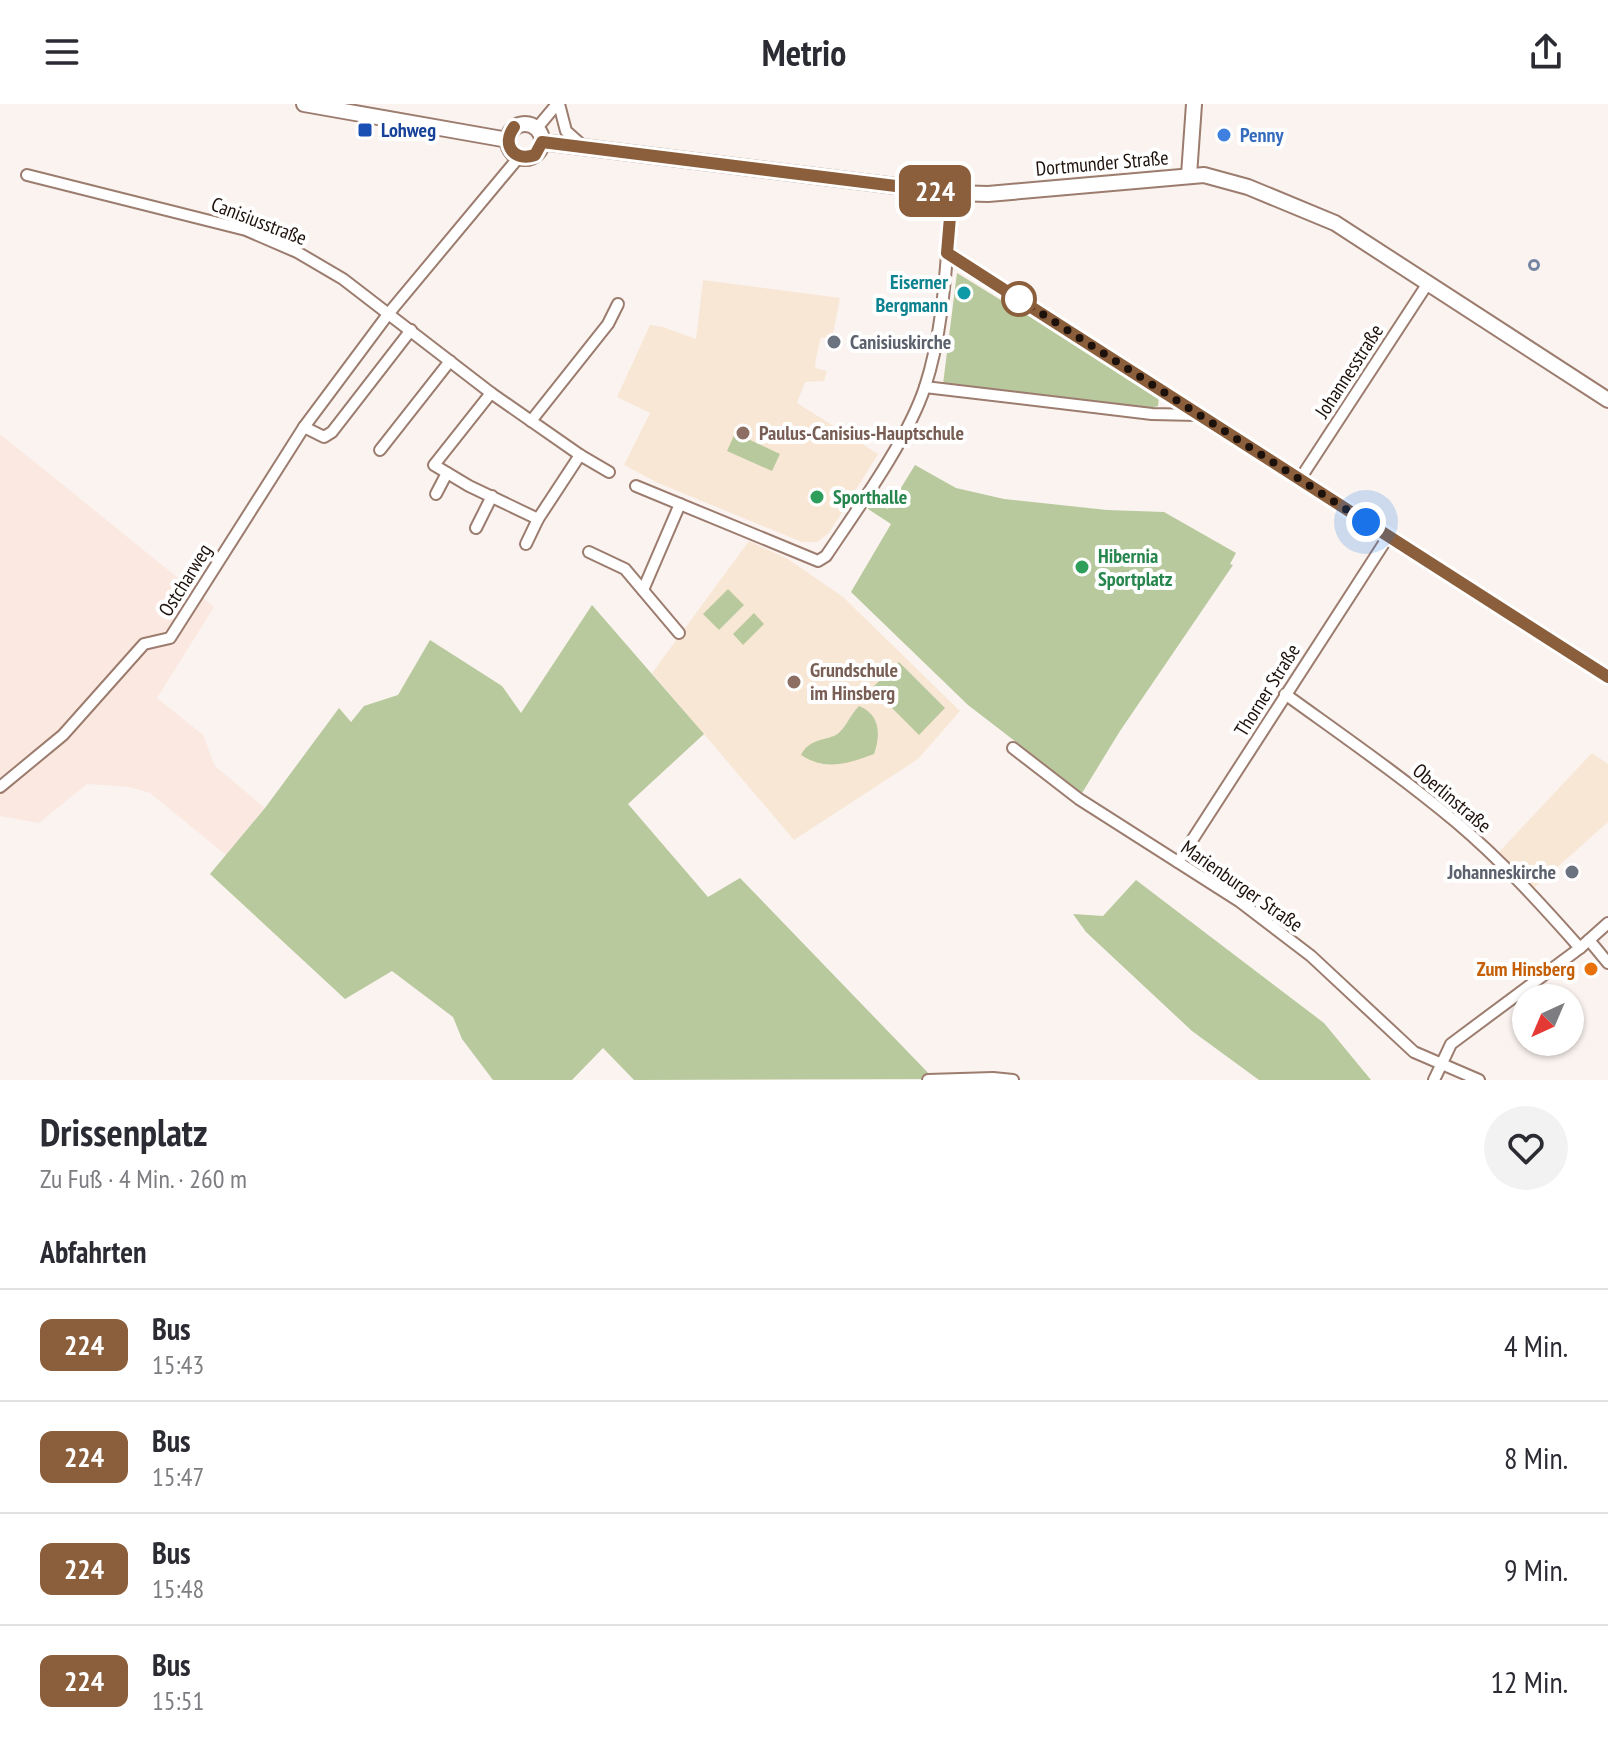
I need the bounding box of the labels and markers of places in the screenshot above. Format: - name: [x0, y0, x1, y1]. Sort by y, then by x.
- place label: Lohweg: [381, 117, 436, 143]
- marker: Lohweg: [356, 121, 374, 139]
- place label: Penny: [1240, 122, 1284, 148]
- marker: Penny: [1215, 126, 1233, 144]
- place label: Eiserner Bergmann: [875, 269, 948, 318]
- unlabelled marker: [1002, 282, 1036, 316]
- marker: Eiserner Bergmann: [955, 284, 973, 302]
- place label: Canisiuskirche: [850, 329, 951, 355]
- marker: Canisiuskirche: [825, 333, 843, 351]
- place label: Paulus-Canisius-Hauptschule: [759, 420, 964, 446]
- marker: Paulus-Canisius-Hauptschule: [734, 424, 752, 442]
- place label: Sporthalle: [833, 484, 907, 510]
- marker: Sporthalle: [808, 488, 826, 506]
- place label: Hibernia Sportplatz: [1098, 543, 1173, 592]
- marker: Hibernia Sportplatz: [1073, 558, 1091, 576]
- place label: Grundschule im Hinsberg: [810, 657, 898, 706]
- marker: Grundschule im Hinsberg: [785, 673, 803, 691]
- place label: Johanneskirche: [1446, 859, 1556, 885]
- marker: Johanneskirche: [1563, 863, 1581, 881]
- place label: Zum Hinsberg: [1477, 956, 1575, 982]
- marker: Zum Hinsberg: [1582, 960, 1600, 978]

